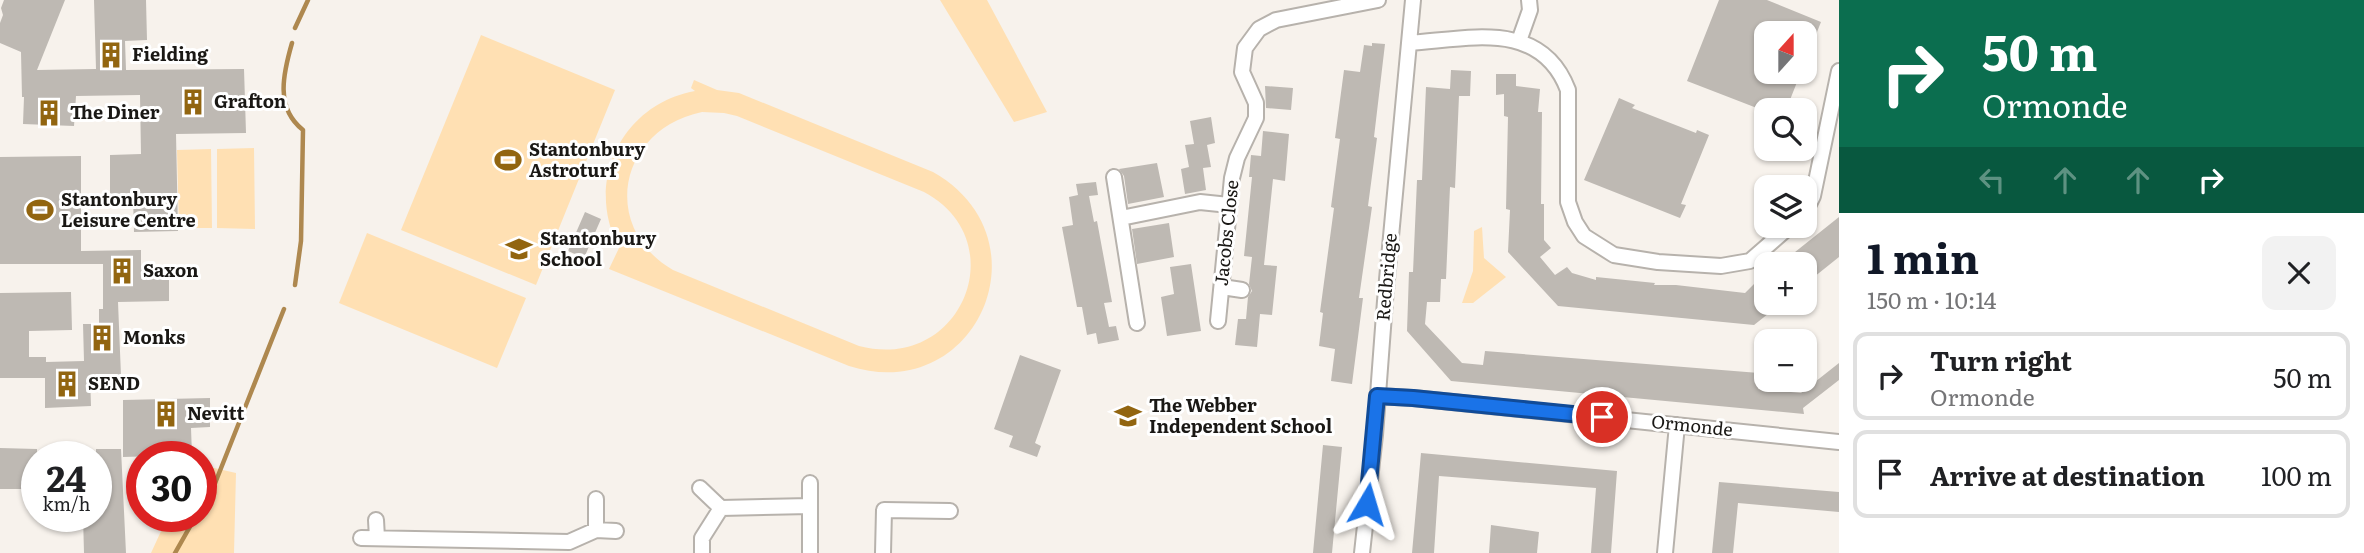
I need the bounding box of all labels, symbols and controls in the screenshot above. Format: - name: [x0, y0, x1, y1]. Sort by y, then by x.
- text: 50 m: [1982, 13, 2098, 86]
- north arrow: [1754, 21, 1816, 84]
- map controls: [1754, 21, 1817, 392]
- icon: right: [1867, 28, 1958, 119]
- building icon: Fielding: [96, 40, 126, 70]
- place label: Fielding: [132, 40, 209, 67]
- text: Ormonde: [1982, 80, 2128, 128]
- building icon: Grafton: [178, 87, 208, 117]
- place label: Grafton: [214, 87, 287, 114]
- building icon: The Diner: [34, 98, 64, 128]
- place label: The Diner: [70, 98, 160, 125]
- button: search: [1754, 98, 1817, 161]
- place label: Stantonbury Astroturf: [529, 135, 645, 183]
- sports icon: Stantonbury Astroturf: [493, 145, 523, 175]
- icon: left: [1973, 161, 2011, 199]
- icon: ahead: [2046, 161, 2084, 199]
- icon: ahead: [2119, 161, 2157, 199]
- icon: right: [2192, 161, 2230, 199]
- button: layers: [1754, 175, 1817, 238]
- street label: Jacobs Close: [1207, 179, 1244, 287]
- place label: Stantonbury Leisure Centre: [61, 185, 196, 233]
- sports icon: Stantonbury Leisure Centre: [25, 195, 55, 225]
- place label: Stantonbury School: [540, 224, 656, 272]
- text: 1 min: [1867, 225, 1979, 287]
- street label: Redbridge: [1368, 232, 1403, 322]
- school or university icon: Stantonbury School: [504, 234, 534, 264]
- button: close: [2262, 236, 2336, 310]
- button: +: [1754, 252, 1817, 315]
- building icon: Saxon: [107, 256, 137, 286]
- place label: Saxon: [143, 256, 199, 283]
- text: 150 m · 10:14: [1867, 282, 1997, 316]
- building icon: Monks: [87, 323, 117, 353]
- place label: Monks: [123, 323, 185, 350]
- button: −: [1754, 329, 1817, 392]
- text: Turn right: [1930, 340, 2072, 379]
- icon: right: [1871, 357, 1909, 395]
- text: 50 m: [2273, 357, 2332, 396]
- building icon: SEND: [52, 369, 82, 399]
- place label: SEND: [88, 369, 140, 396]
- text: Ormonde: [1930, 379, 2035, 413]
- pin: [1572, 387, 1632, 447]
- place label: The Webber Independent School: [1149, 391, 1333, 439]
- icon: arrive: [1583, 398, 1621, 436]
- building icon: Nevitt: [151, 399, 181, 429]
- place label: Nevitt: [187, 399, 244, 426]
- school or university icon: The Webber Independent School: [1113, 401, 1143, 431]
- street label: Ormonde: [1650, 407, 1734, 442]
- speed limit sign: 30: [126, 441, 217, 532]
- text: 24: [47, 451, 86, 503]
- icon: arrive: [1871, 455, 1909, 493]
- text: Arrive at destination: [1930, 455, 2205, 494]
- text: 100 m: [2261, 455, 2332, 494]
- position arrow: [1330, 467, 1404, 541]
- text: km/h: [43, 490, 90, 517]

